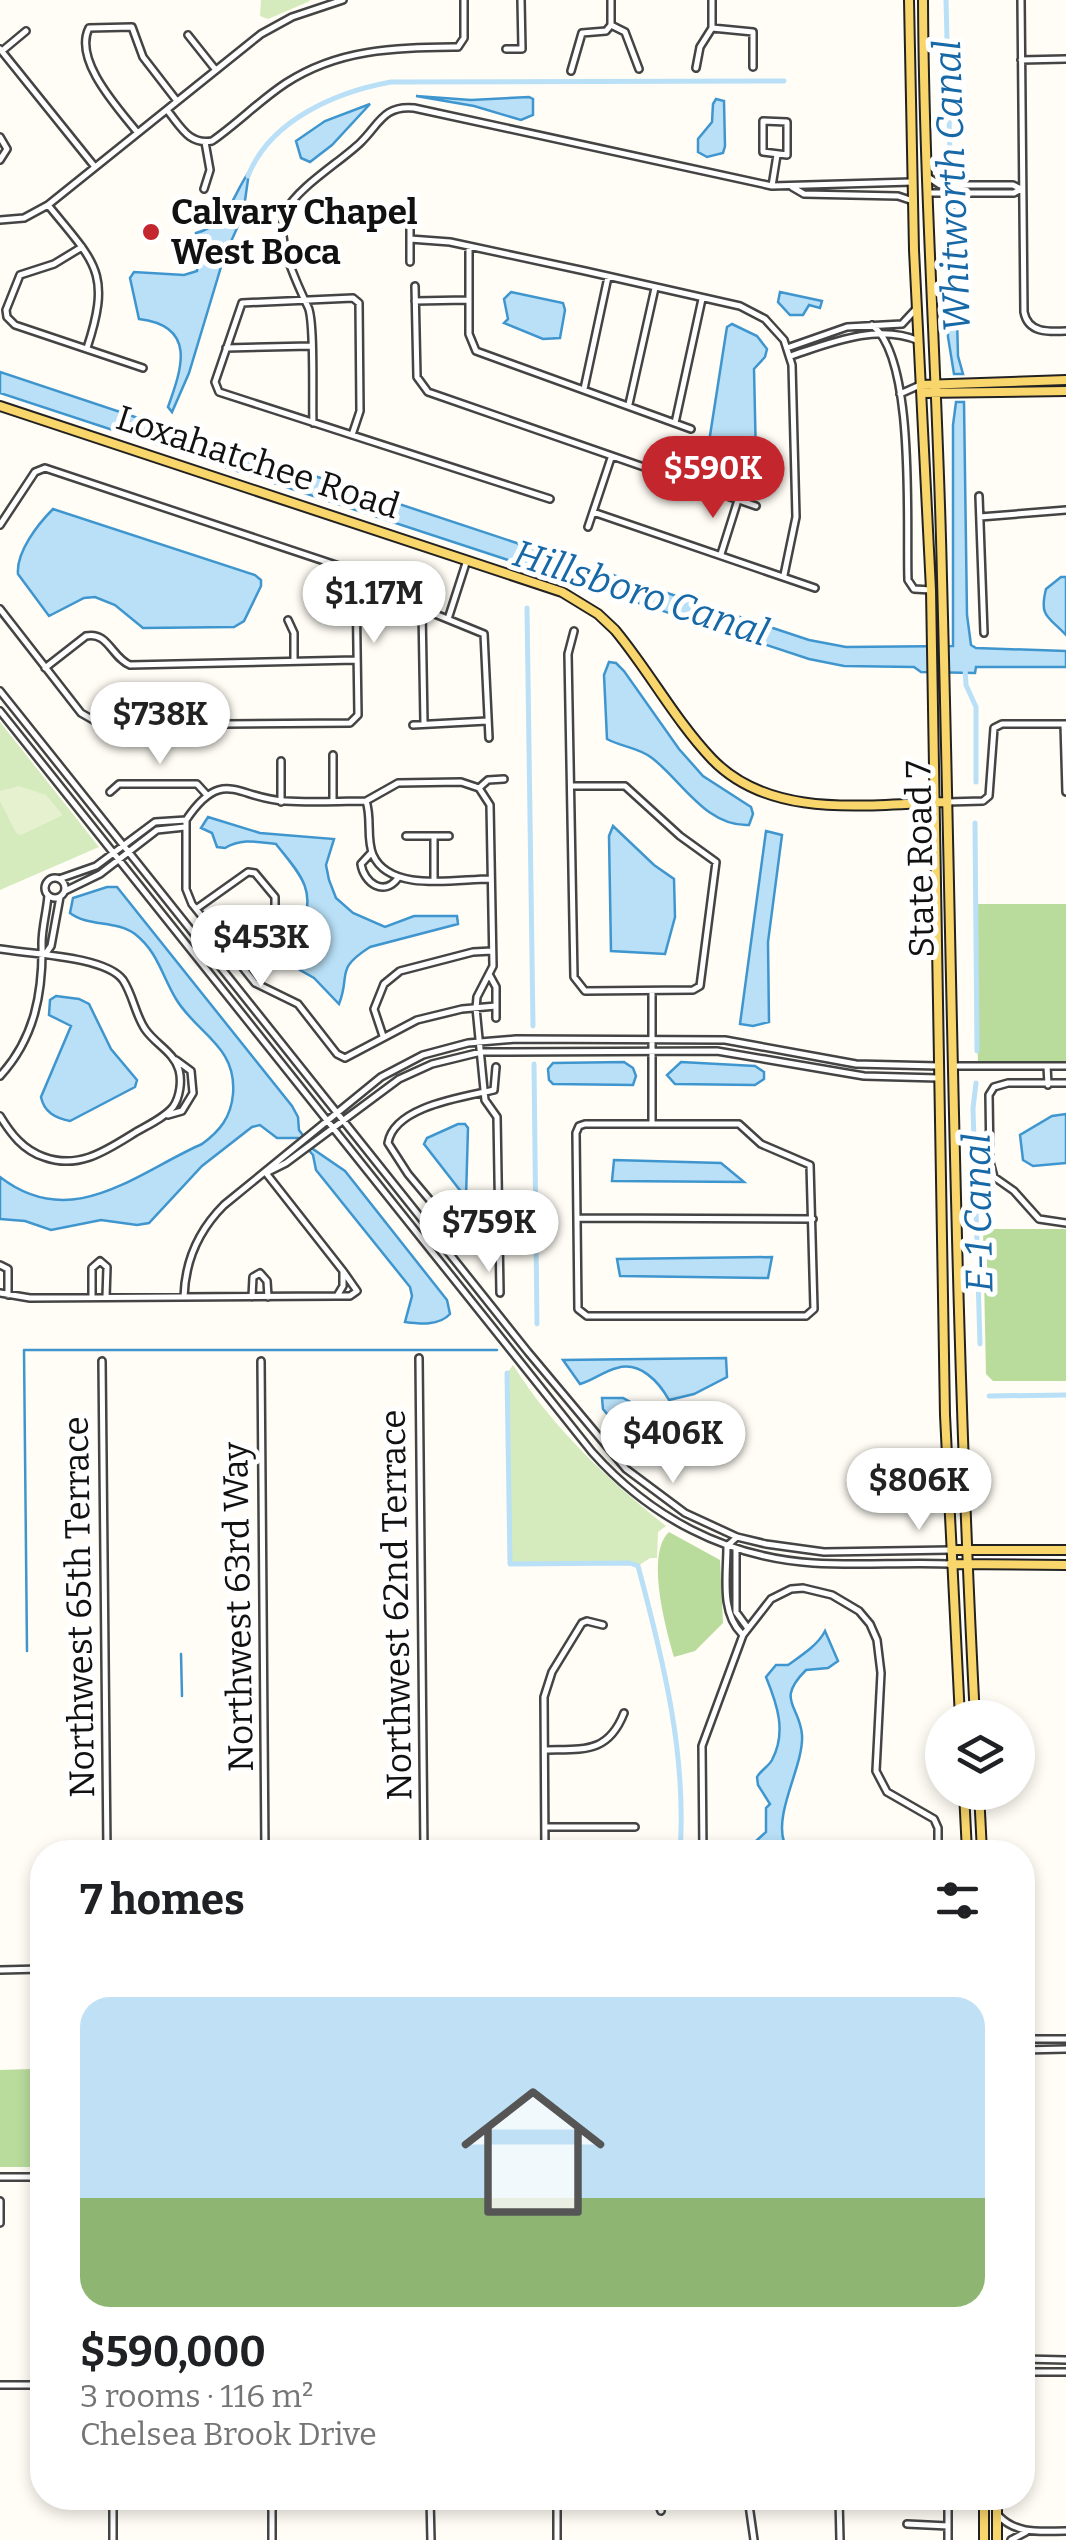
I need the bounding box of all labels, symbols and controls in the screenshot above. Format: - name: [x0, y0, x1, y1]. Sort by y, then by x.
- water label: Whitworth Canal: [924, 39, 980, 333]
- place label: Calvary Chapel West Boca: [171, 191, 418, 273]
- marker: Calvary Chapel West Boca: [140, 221, 162, 243]
- street label: Loxahatchee Road: [111, 396, 405, 528]
- pin: $590K: [643, 436, 783, 521]
- text: $590K: [664, 449, 762, 487]
- water label: Hillsboro Canal: [508, 530, 774, 656]
- pin: $1.17M: [293, 561, 455, 646]
- text: $1.17M: [325, 574, 423, 612]
- pin: $738K: [90, 682, 230, 767]
- text: $738K: [112, 695, 208, 733]
- street label: State Road 7: [897, 760, 943, 958]
- pin: $453K: [191, 905, 331, 990]
- text: $453K: [213, 918, 309, 956]
- water label: E-1 Canal: [954, 1133, 1002, 1293]
- pin: $759K: [419, 1190, 559, 1275]
- text: $759K: [442, 1203, 536, 1241]
- pin: $406K: [603, 1401, 743, 1486]
- street label: Northwest 62nd Terrace: [372, 1409, 420, 1801]
- text: $406K: [622, 1414, 724, 1452]
- street label: Northwest 65th Terrace: [55, 1416, 103, 1798]
- street label: Northwest 63rd Way: [214, 1441, 262, 1772]
- pin: $806K: [849, 1448, 989, 1533]
- text: $806K: [869, 1461, 969, 1499]
- map controls: [925, 1700, 1035, 1810]
- button: layers: [925, 1700, 1035, 1810]
- icon: filters: [930, 1873, 985, 1928]
- text: 7 homes: [80, 1875, 245, 1925]
- icon: home: [443, 2062, 623, 2242]
- text: $590,000: [80, 2327, 266, 2377]
- text: 3 rooms · 116 m²: [80, 2377, 313, 2415]
- text: Chelsea Brook Drive: [80, 2415, 377, 2453]

